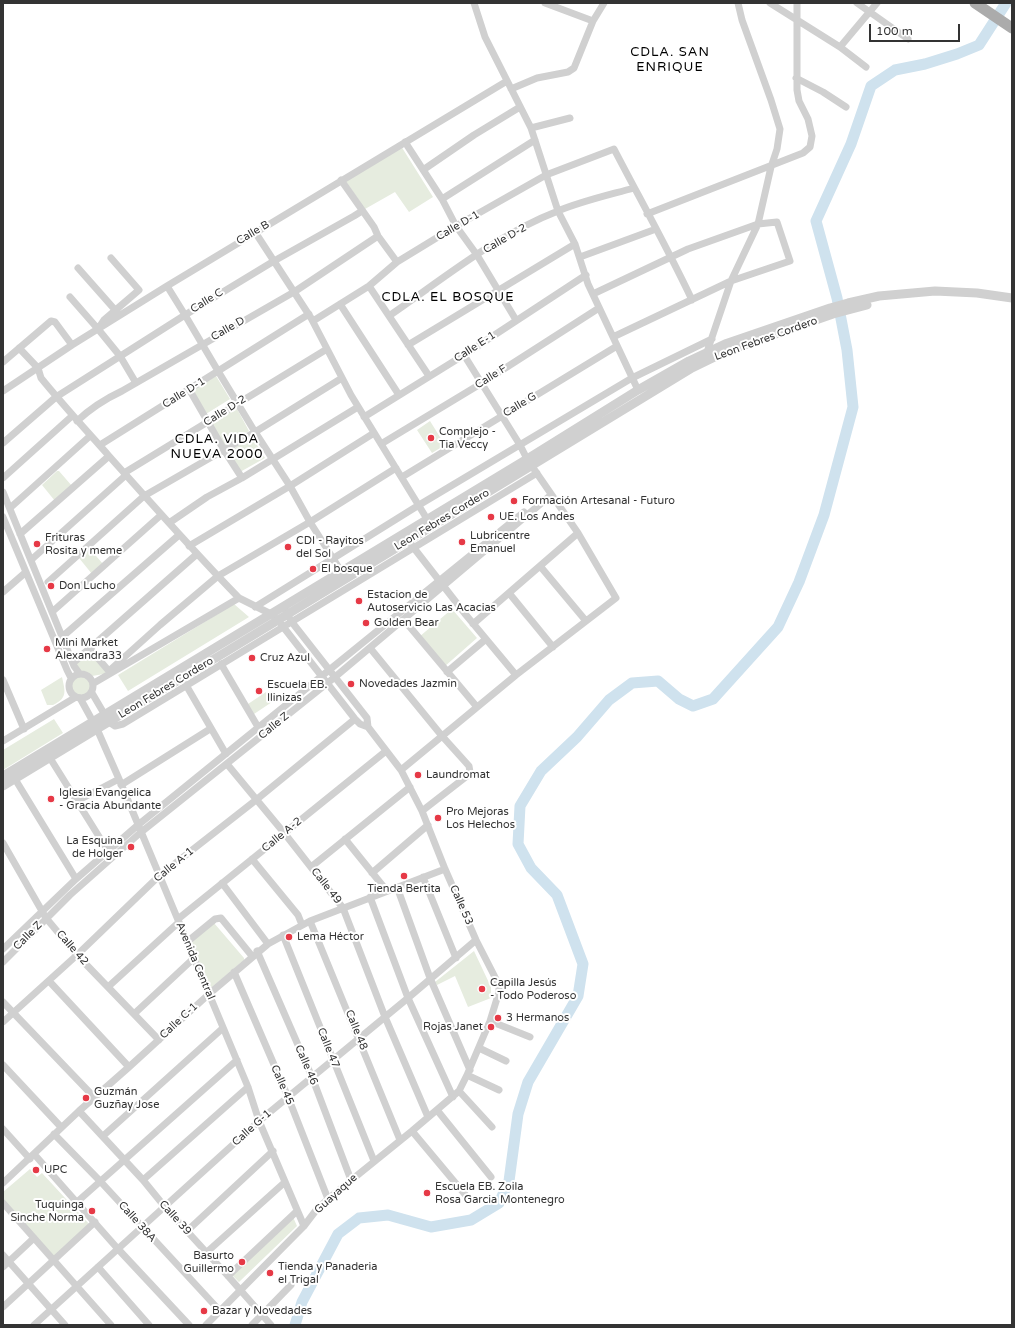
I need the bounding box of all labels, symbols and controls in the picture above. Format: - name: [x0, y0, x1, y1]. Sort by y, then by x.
- scale bar: [871, 16, 962, 42]
- text: 100 m: [876, 24, 913, 38]
- district label: CDLA. SAN ENRIQUE: [630, 45, 710, 76]
- street label: Calle D-1: [434, 208, 482, 244]
- street label: Calle B: [234, 218, 272, 248]
- street label: Calle D-2: [481, 221, 529, 257]
- street label: Calle C: [188, 286, 226, 316]
- district label: CDLA. EL BOSQUE: [382, 290, 514, 306]
- street label: Calle D: [209, 314, 247, 344]
- street label: Leon Febres Cordero: [713, 314, 819, 364]
- street label: Calle E-1: [452, 329, 498, 365]
- street label: Calle F: [473, 362, 509, 392]
- street label: Calle D-1: [160, 375, 208, 411]
- street label: Calle G: [501, 390, 539, 420]
- street label: Calle D-2: [201, 393, 249, 429]
- place label: Complejo - Tia Veccy: [439, 425, 496, 451]
- district label: CDLA. VIDA NUEVA 2000: [171, 432, 263, 463]
- marker: Complejo - Tia Veccy: [426, 433, 436, 443]
- street label: Leon Febres Cordero: [392, 486, 492, 554]
- place label: Formación Artesanal - Futuro: [522, 494, 675, 508]
- marker: Formación Artesanal - Futuro: [509, 496, 519, 506]
- place label: UE. Los Andes: [499, 510, 575, 524]
- marker: UE. Los Andes: [486, 512, 496, 522]
- place label: Lubricentre Emanuel: [470, 529, 530, 555]
- place label: Frituras Rosita y meme: [45, 531, 122, 557]
- place label: CDI - Rayitos del Sol: [296, 534, 364, 560]
- marker: Lubricentre Emanuel: [457, 537, 467, 547]
- marker: Frituras Rosita y meme: [32, 539, 42, 549]
- marker: CDI - Rayitos del Sol: [283, 542, 293, 552]
- place label: El bosque: [321, 562, 372, 576]
- marker: El bosque: [308, 564, 318, 574]
- place label: Don Lucho: [59, 579, 116, 593]
- marker: Don Lucho: [46, 581, 56, 591]
- place label: Estacion de Autoservicio Las Acacias: [367, 588, 496, 614]
- marker: Estacion de Autoservicio Las Acacias: [354, 596, 364, 606]
- place label: Golden Bear: [374, 616, 439, 630]
- marker: Golden Bear: [361, 618, 371, 628]
- place label: Mini Market Alexandra33: [55, 636, 122, 662]
- marker: Mini Market Alexandra33: [42, 644, 52, 654]
- place label: Cruz Azul: [260, 651, 310, 665]
- marker: Cruz Azul: [247, 653, 257, 663]
- street label: Leon Febres Cordero: [116, 654, 216, 722]
- place label: Novedades Jazmin: [359, 677, 457, 691]
- place label: Escuela EB. Ilinizas: [267, 678, 327, 704]
- marker: Novedades Jazmin: [346, 679, 356, 689]
- marker: Escuela EB. Ilinizas: [254, 686, 264, 696]
- street label: Calle Z: [256, 710, 292, 742]
- place label: Laundromat: [426, 768, 490, 782]
- marker: Laundromat: [413, 770, 423, 780]
- place label: Iglesia Evangelica - Gracia Abundante: [59, 786, 161, 812]
- marker: Iglesia Evangelica - Gracia Abundante: [46, 794, 56, 804]
- place label: Pro Mejoras Los Helechos: [446, 805, 515, 831]
- marker: Pro Mejoras Los Helechos: [433, 813, 443, 823]
- street label: Calle A-2: [259, 815, 305, 855]
- place label: La Esquina de Holger: [66, 834, 123, 860]
- marker: La Esquina de Holger: [126, 842, 136, 852]
- street label: Calle A-1: [151, 845, 197, 885]
- street label: Calle 49: [308, 865, 344, 907]
- marker: Tienda Bertita: [399, 871, 409, 881]
- place label: Tienda Bertita: [367, 882, 441, 896]
- street label: Calle 53: [446, 883, 476, 927]
- street label: Calle Z: [11, 919, 45, 953]
- street label: Avenida Central: [173, 920, 217, 1002]
- street label: Calle 42: [53, 928, 91, 968]
- place label: Lema Héctor: [297, 930, 364, 944]
- marker: Lema Héctor: [284, 932, 294, 942]
- place label: Capilla Jesús - Todo Poderoso: [490, 976, 576, 1002]
- marker: Capilla Jesús - Todo Poderoso: [477, 984, 487, 994]
- street label: Calle C-1: [157, 1000, 201, 1042]
- street label: Calle 48: [342, 1008, 370, 1052]
- place label: 3 Hermanos: [506, 1011, 569, 1025]
- marker: 3 Hermanos: [493, 1013, 503, 1023]
- place label: Rojas Janet: [423, 1020, 483, 1034]
- marker: Rojas Janet: [486, 1022, 496, 1032]
- street label: Calle 47: [314, 1026, 342, 1070]
- street label: Calle 46: [292, 1043, 320, 1087]
- street label: Calle 45: [268, 1063, 296, 1107]
- place label: Guzmán Guzñay Jose: [94, 1085, 159, 1111]
- marker: Guzmán Guzñay Jose: [81, 1093, 91, 1103]
- street label: Calle G-1: [230, 1107, 274, 1149]
- place label: UPC: [44, 1163, 67, 1177]
- marker: UPC: [31, 1165, 41, 1175]
- street label: Guayaque: [312, 1171, 360, 1217]
- place label: Escuela EB. Zoila Rosa Garcia Montenegro: [435, 1180, 565, 1206]
- marker: Escuela EB. Zoila Rosa Garcia Montenegro: [422, 1188, 432, 1198]
- place label: Tuquinga Sinche Norma: [10, 1198, 84, 1224]
- street label: Calle 39: [156, 1198, 194, 1238]
- street label: Calle 38A: [115, 1199, 159, 1245]
- marker: Tuquinga Sinche Norma: [87, 1206, 97, 1216]
- place label: Basurto Guillermo: [184, 1249, 234, 1275]
- marker: Basurto Guillermo: [237, 1257, 247, 1267]
- place label: Tienda y Panaderia el Trigal: [278, 1260, 377, 1286]
- marker: Tienda y Panaderia el Trigal: [265, 1268, 275, 1278]
- place label: Bazar y Novedades: [212, 1304, 312, 1318]
- marker: Bazar y Novedades: [199, 1306, 209, 1316]

